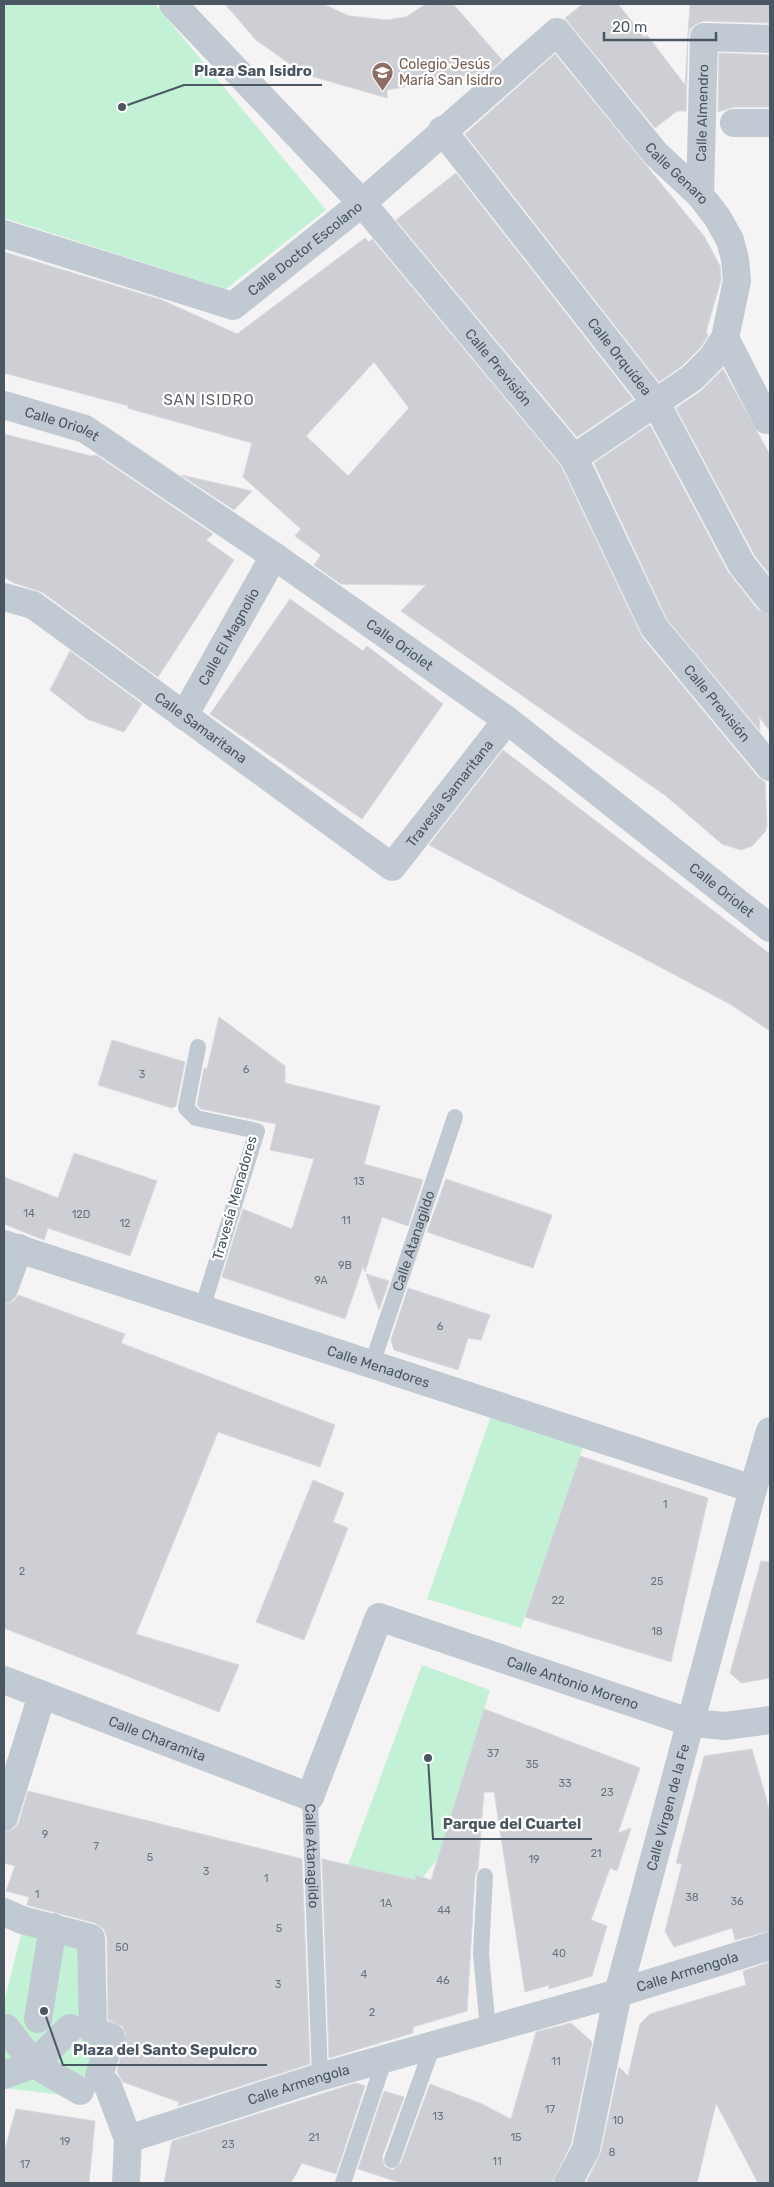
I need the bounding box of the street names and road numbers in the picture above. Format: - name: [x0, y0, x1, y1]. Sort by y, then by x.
- street label: Calle Almendro: [692, 64, 712, 162]
- street label: Calle Genaro: [641, 139, 712, 208]
- street label: Calle Doctor Escolano: [244, 198, 366, 299]
- street label: Calle Orquídea: [584, 314, 655, 399]
- street label: Calle Previsión: [462, 325, 535, 409]
- street label: Calle Oriolet: [23, 403, 103, 445]
- street label: Calle El Magnolio: [194, 585, 263, 688]
- street label: Calle Oriolet: [363, 615, 437, 674]
- street label: Calle Previsión: [680, 661, 754, 745]
- street label: Calle Samaritana: [152, 688, 250, 767]
- street label: Travesía Samaritana: [402, 736, 497, 850]
- street label: Calle Oriolet: [686, 859, 758, 921]
- street label: Travesía Menadores: [209, 1134, 261, 1262]
- street label: Calle Atanagildo: [389, 1188, 438, 1293]
- street label: Calle Menadores: [325, 1342, 432, 1391]
- street label: Calle Antonio Moreno: [505, 1652, 641, 1713]
- street label: Calle Charamita: [106, 1712, 208, 1765]
- street label: Calle Virgen de la Fe: [643, 1742, 693, 1873]
- street label: Calle Atanagildo: [302, 1803, 322, 1909]
- street label: Calle Armengola: [634, 1948, 740, 1995]
- street label: Calle Armengola: [245, 2061, 351, 2108]

